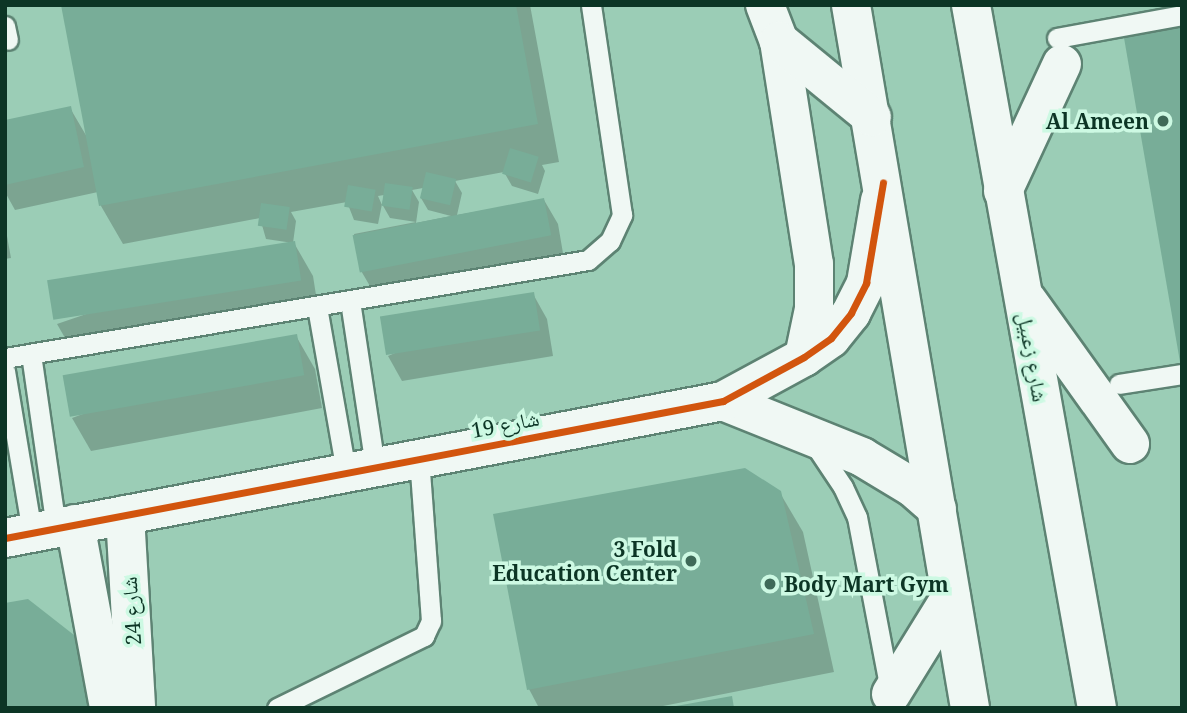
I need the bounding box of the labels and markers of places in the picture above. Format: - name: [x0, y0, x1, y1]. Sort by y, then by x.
- place label: Al Ameen: [1046, 108, 1149, 134]
- marker: Al Ameen: [1155, 113, 1171, 129]
- place label: 3 Fold Education Center: [492, 536, 677, 586]
- marker: 3 Fold Education Center: [683, 553, 699, 569]
- place label: Body Mart Gym: [784, 571, 949, 597]
- marker: Body Mart Gym: [762, 576, 778, 592]

